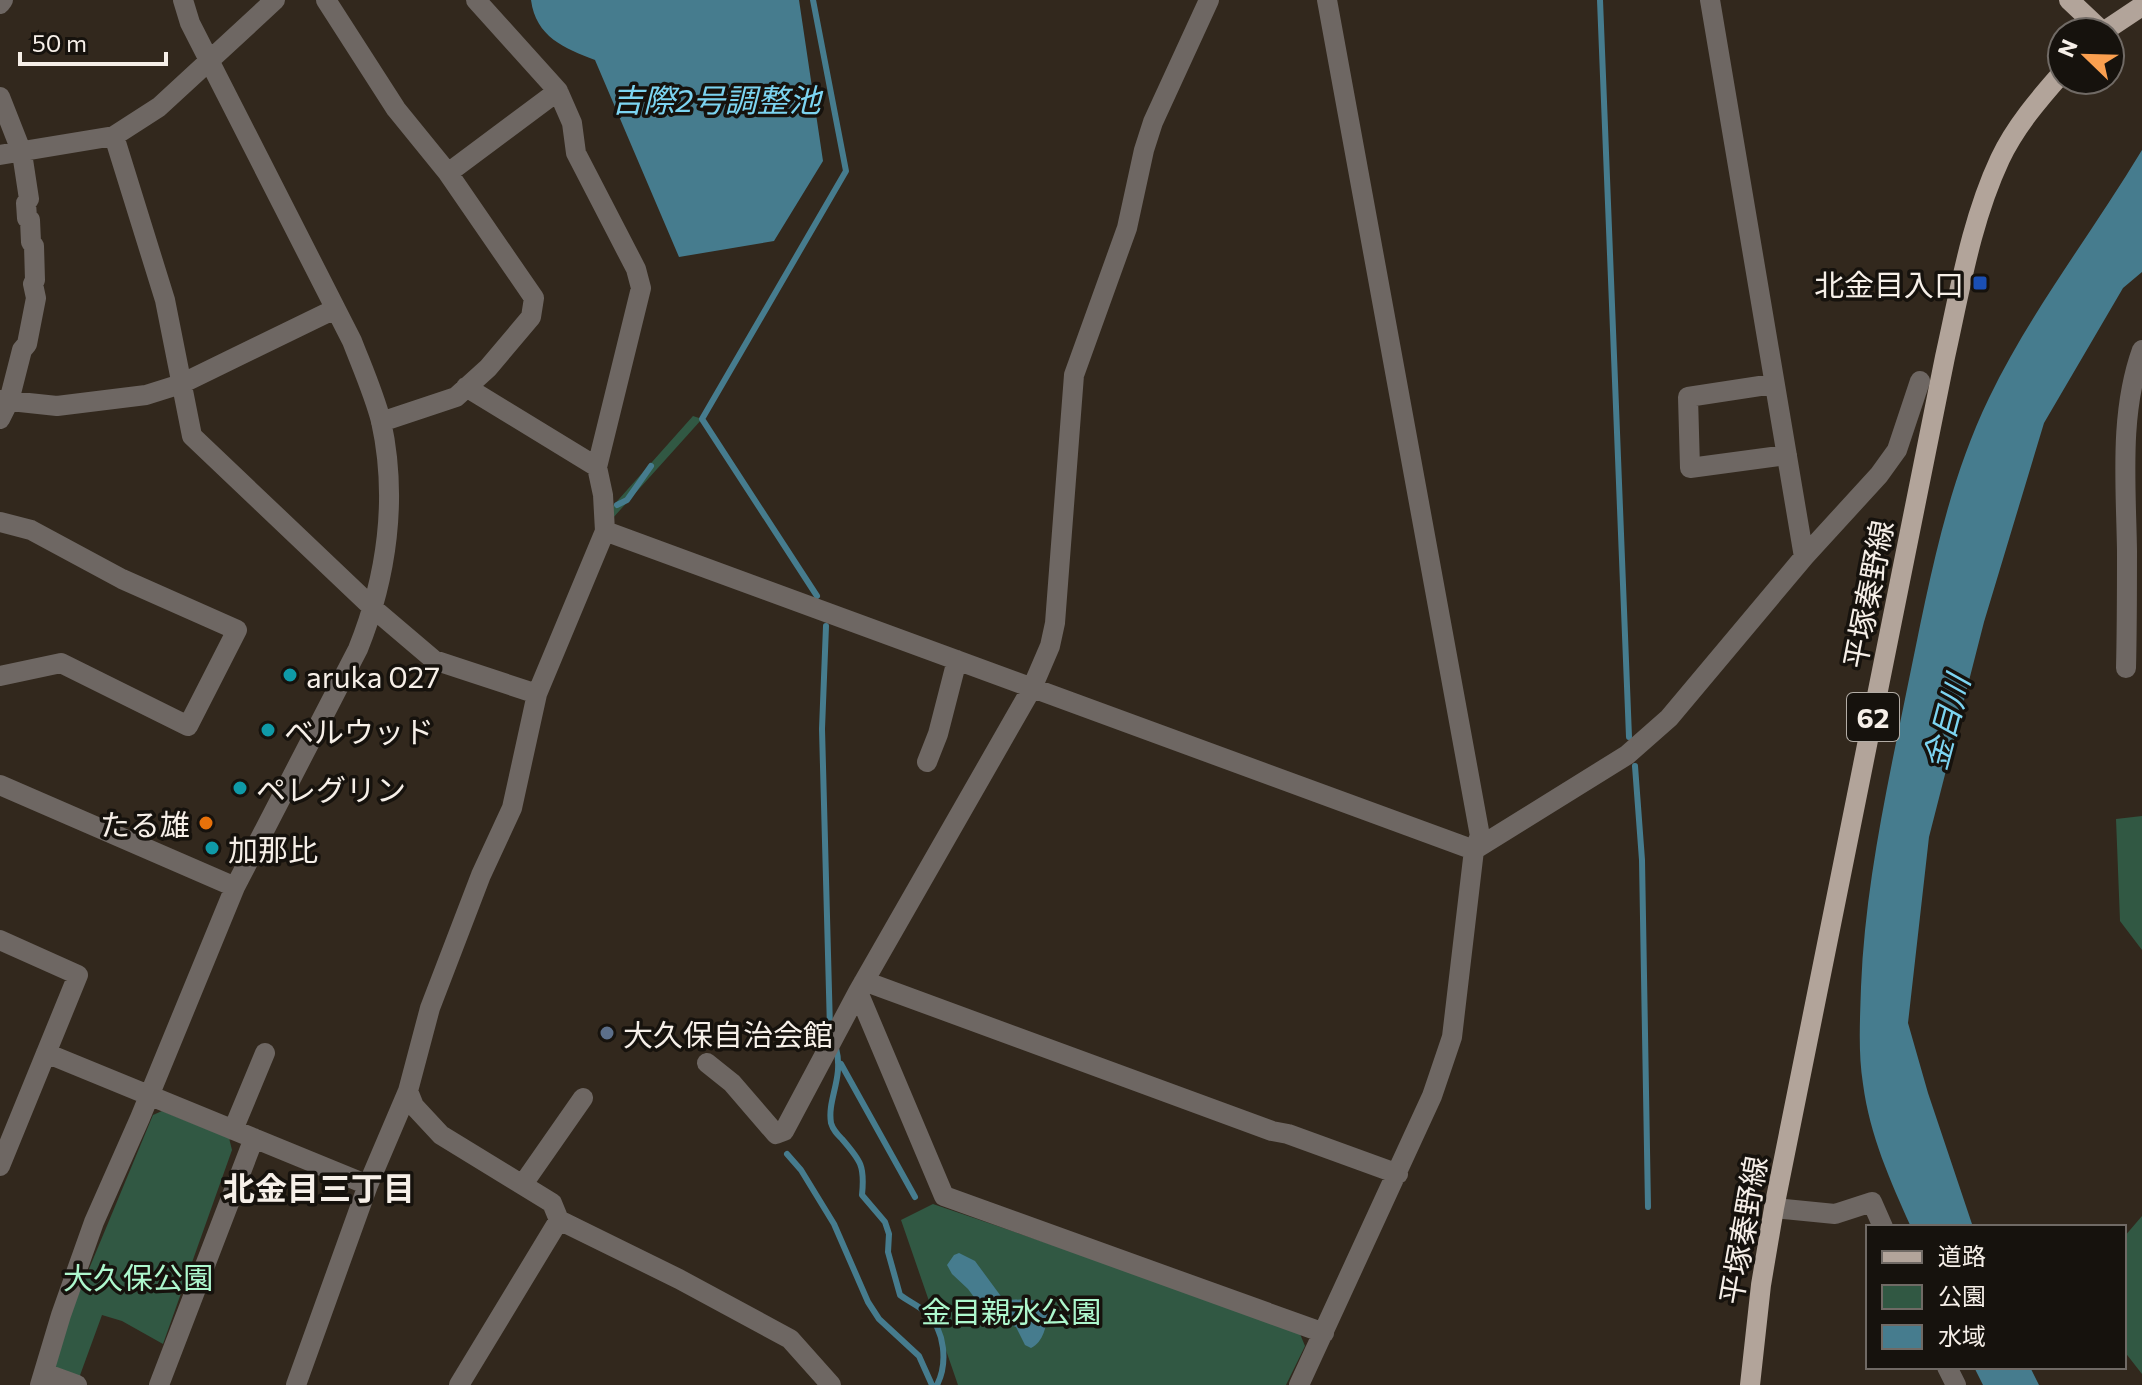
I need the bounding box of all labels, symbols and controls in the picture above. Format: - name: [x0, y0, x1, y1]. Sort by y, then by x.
- scale bar: [20, 16, 166, 66]
- north arrow: [2046, 16, 2126, 96]
- text: 50 m: [32, 28, 87, 57]
- text: N: [2051, 35, 2083, 61]
- water label: 吉際2号調整池: [611, 79, 824, 119]
- place label: 北金目入口: [1814, 265, 1964, 302]
- marker: 北金目入口: [1971, 274, 1989, 292]
- street label: 平塚秦野線: [1835, 517, 1899, 671]
- place label: aruka 027: [306, 657, 440, 694]
- marker: aruka 027: [281, 666, 299, 684]
- water label: 金目川: [1913, 668, 1978, 774]
- road number: 62: [1847, 693, 1899, 741]
- place label: ベルウッド: [284, 712, 434, 749]
- marker: ベルウッド: [259, 721, 277, 739]
- place label: ペレグリン: [256, 770, 406, 807]
- marker: ペレグリン: [231, 779, 249, 797]
- place label: たる雄: [100, 805, 190, 842]
- marker: たる雄: [197, 814, 215, 832]
- place label: 加那比: [228, 830, 318, 867]
- marker: 加那比: [203, 839, 221, 857]
- place label: 大久保自治会館: [623, 1015, 833, 1052]
- marker: 大久保自治会館: [598, 1024, 616, 1042]
- street label: 平塚秦野線: [1711, 1153, 1773, 1307]
- district label: 北金目三丁目: [223, 1167, 415, 1207]
- legend: [1866, 1225, 2126, 1369]
- text: 道路: [1938, 1241, 1986, 1270]
- park label: 大久保公園: [63, 1258, 213, 1295]
- text: 公園: [1938, 1281, 1986, 1310]
- park label: 金目親水公園: [921, 1292, 1101, 1329]
- text: 水域: [1938, 1321, 1986, 1350]

